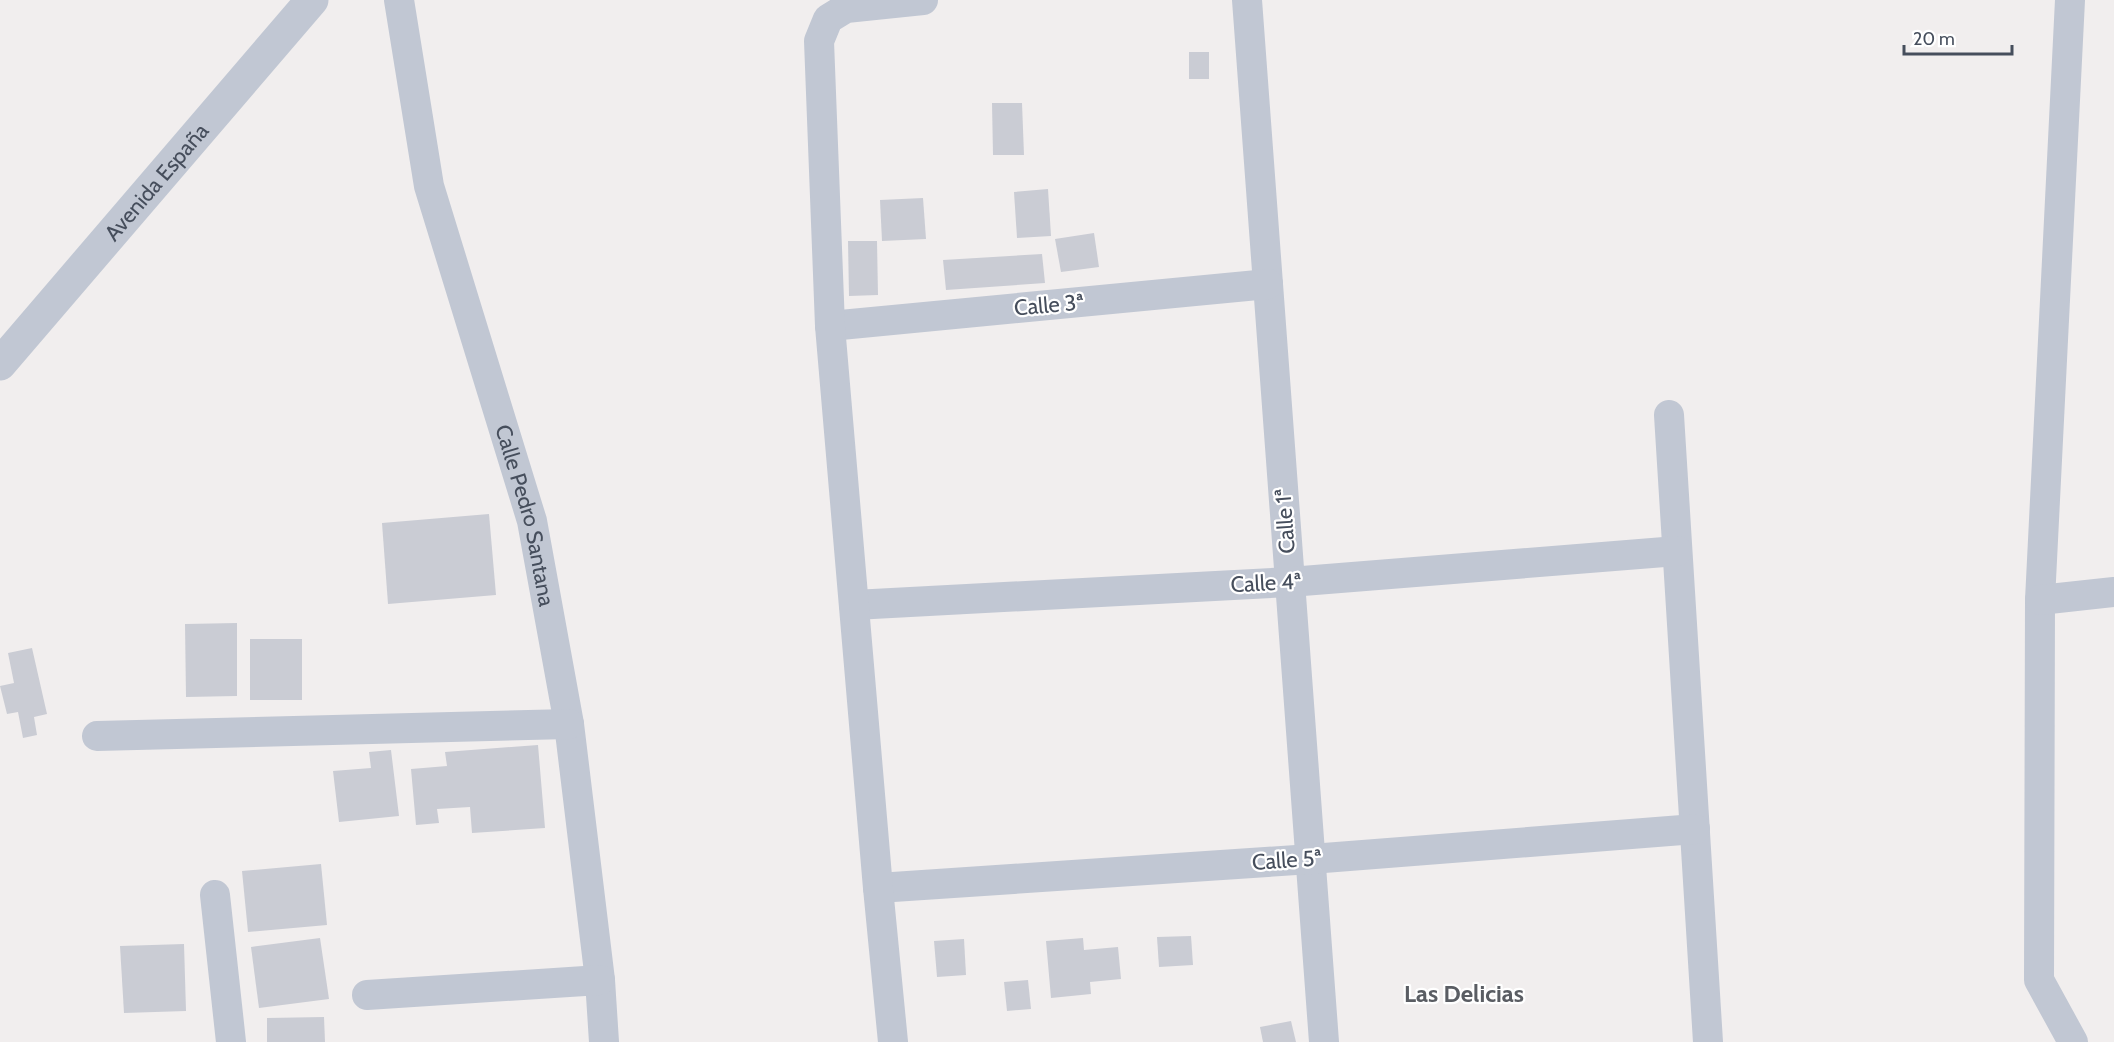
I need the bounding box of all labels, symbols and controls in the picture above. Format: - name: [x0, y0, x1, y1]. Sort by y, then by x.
- scale bar: [1904, 18, 2012, 56]
- text: 20 m: [1913, 28, 1955, 50]
- street label: Avenida España: [98, 117, 214, 246]
- street label: Calle 3ª: [1013, 288, 1085, 322]
- street label: Calle Pedro Santana: [490, 421, 561, 609]
- street label: Calle 1ª: [1269, 487, 1301, 555]
- street label: Calle 4ª: [1230, 568, 1302, 598]
- street label: Calle 5ª: [1251, 844, 1323, 876]
- district label: Las Delicias: [1404, 979, 1524, 1008]

